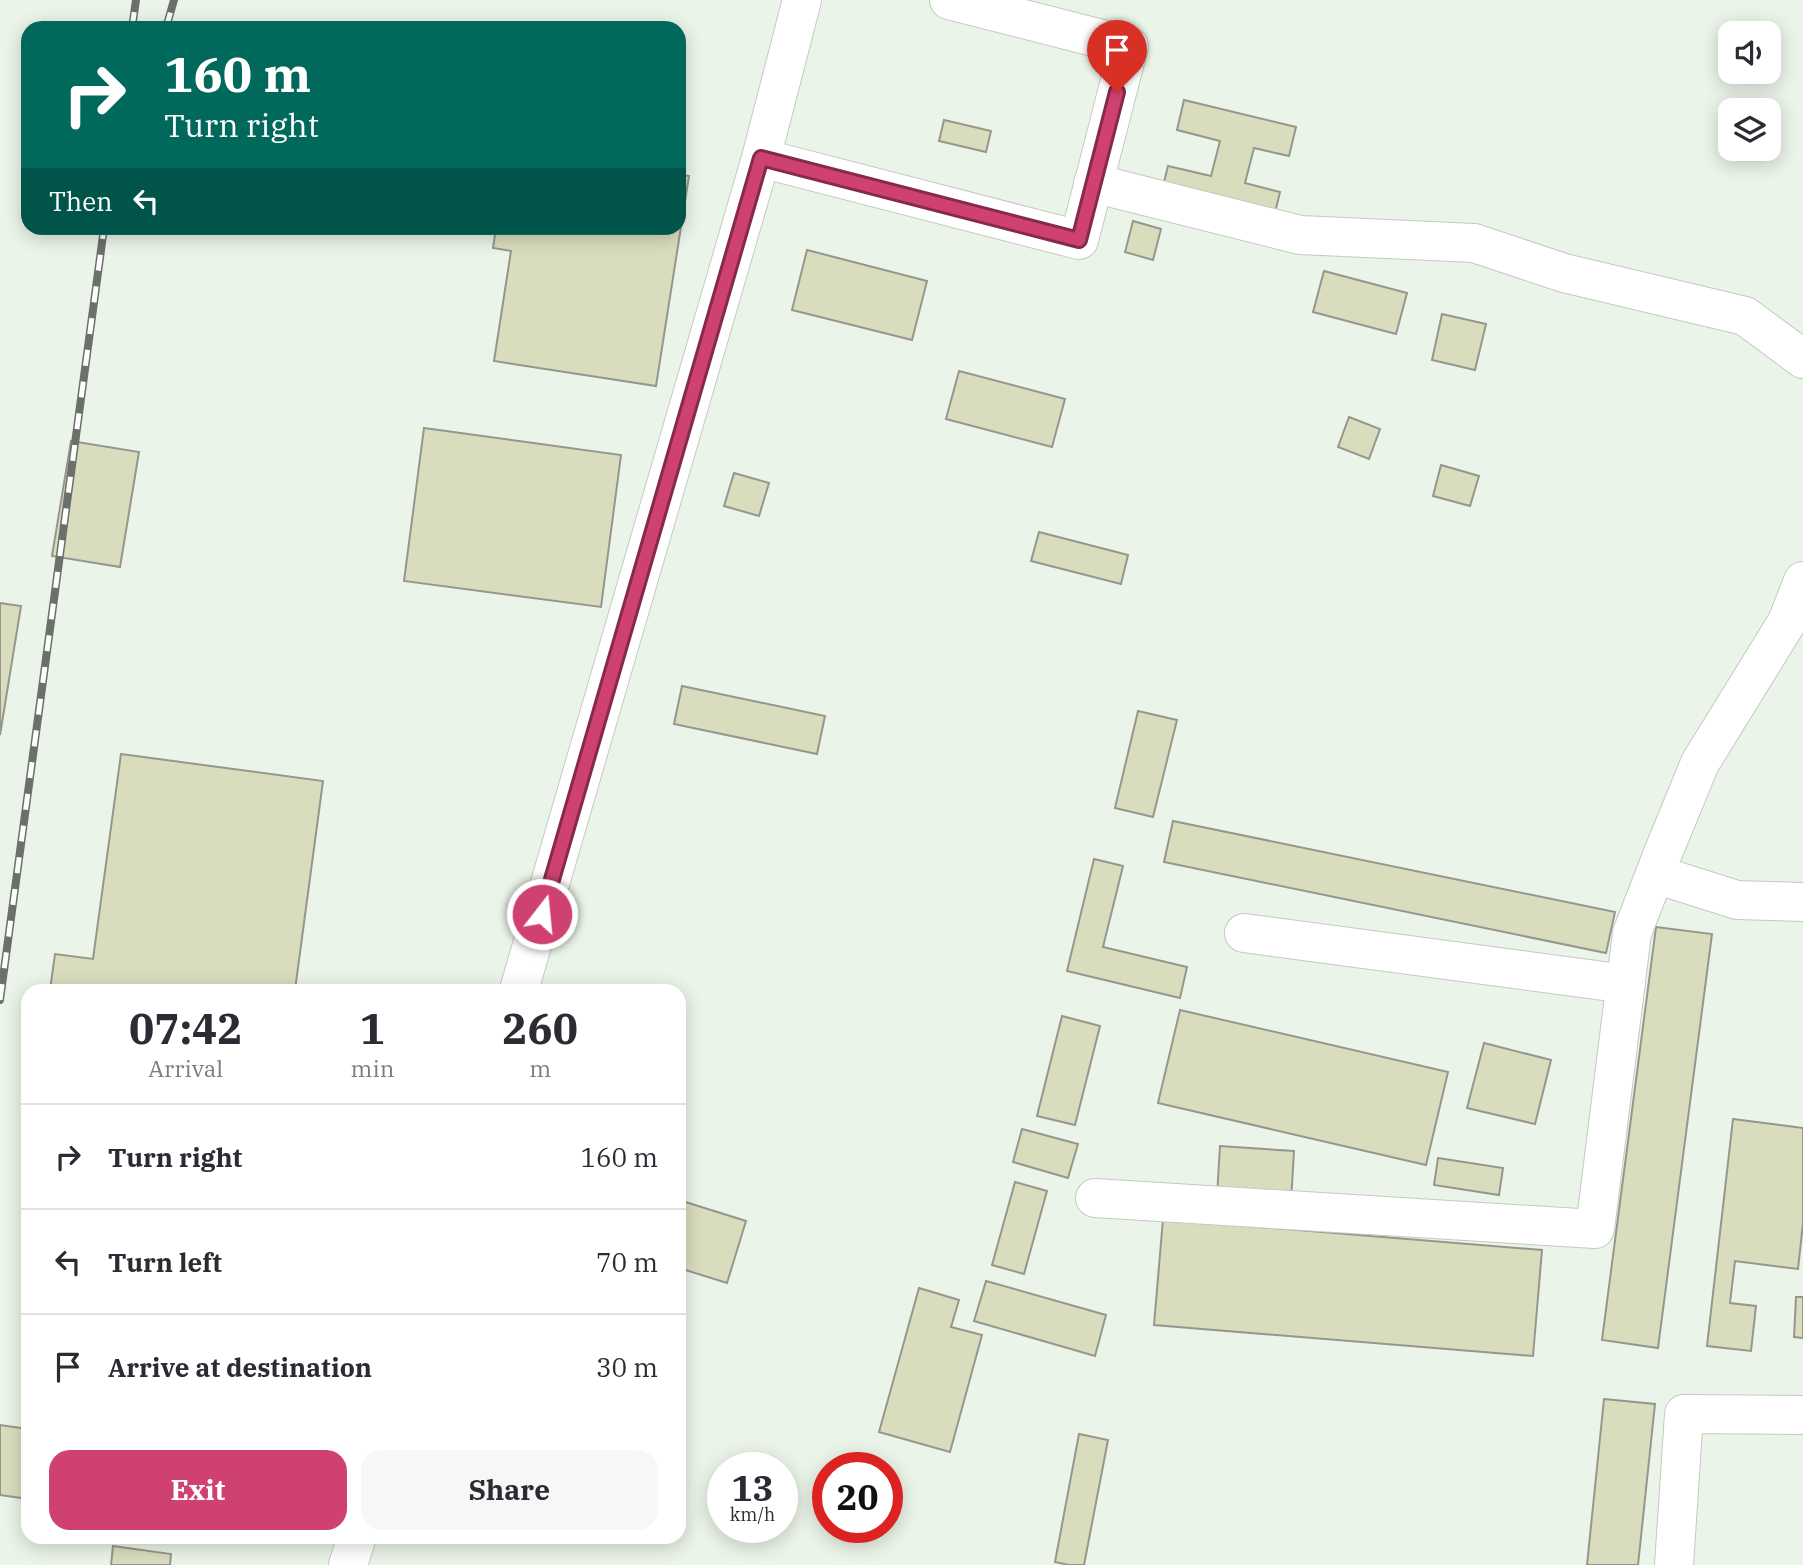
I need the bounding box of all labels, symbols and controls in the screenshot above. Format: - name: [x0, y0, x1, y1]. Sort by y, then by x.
- pin: [1087, 20, 1147, 92]
- map controls: [1718, 21, 1781, 161]
- button: sound: [1718, 21, 1781, 84]
- icon: arrive: [1098, 31, 1136, 69]
- text: 160 m: [164, 42, 311, 105]
- icon: right: [49, 49, 140, 140]
- button: layers: [1718, 98, 1781, 161]
- text: Turn right: [164, 104, 319, 146]
- icon: left: [127, 182, 165, 220]
- text: Then: [49, 184, 113, 218]
- position arrow: [505, 877, 579, 951]
- text: 07:42: [129, 1001, 243, 1056]
- text: 1: [360, 1001, 385, 1056]
- text: 260: [502, 1001, 578, 1056]
- text: Arrival: [148, 1053, 223, 1083]
- text: min: [351, 1053, 394, 1083]
- text: m: [529, 1053, 551, 1083]
- icon: right: [49, 1138, 87, 1176]
- text: Turn right: [108, 1140, 242, 1174]
- text: 160 m: [580, 1140, 658, 1174]
- icon: left: [49, 1243, 87, 1281]
- text: Turn left: [108, 1245, 222, 1279]
- text: 70 m: [596, 1245, 658, 1279]
- icon: arrive: [49, 1348, 87, 1386]
- text: Arrive at destination: [108, 1350, 372, 1384]
- text: 30 m: [596, 1350, 658, 1384]
- button: Exit: [49, 1450, 347, 1530]
- button: Share: [361, 1450, 658, 1530]
- speed limit sign: 20: [812, 1452, 903, 1543]
- text: 13: [731, 1465, 774, 1511]
- text: km/h: [730, 1503, 775, 1526]

